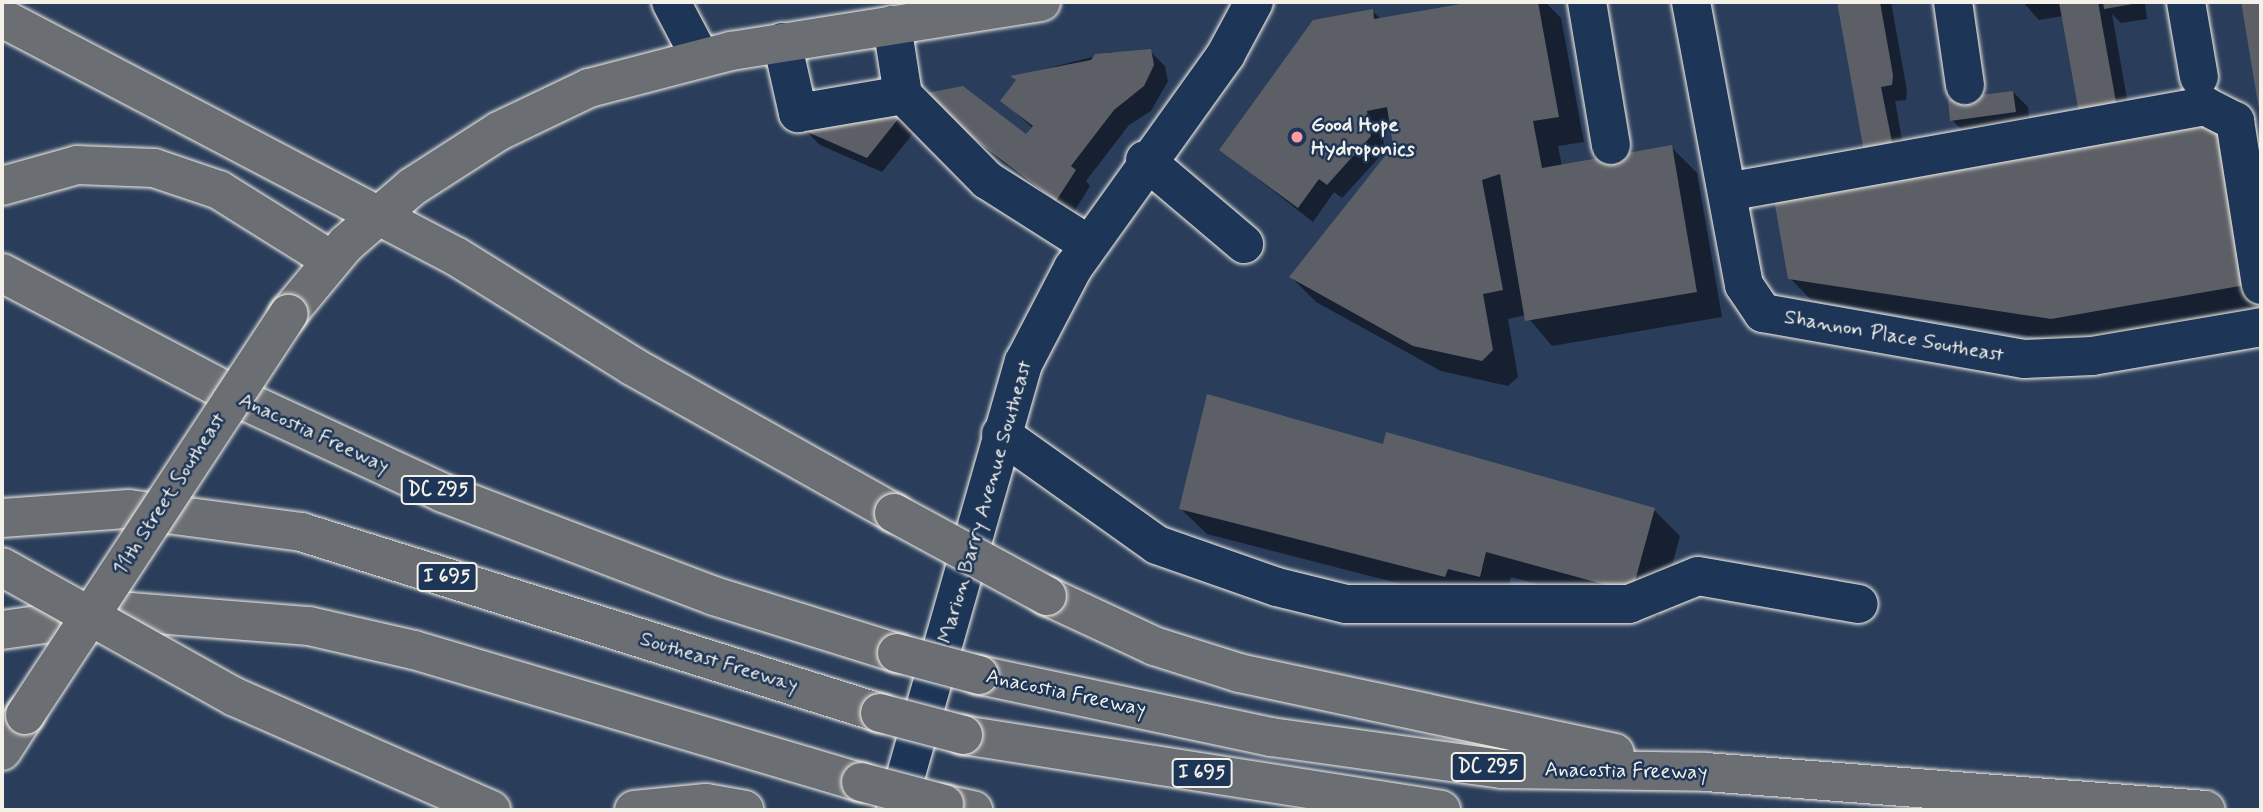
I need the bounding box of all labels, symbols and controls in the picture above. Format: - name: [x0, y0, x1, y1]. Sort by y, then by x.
- place label: Good Hope Hydroponics: [1311, 112, 1415, 162]
- marker: Good Hope Hydroponics: [1289, 129, 1305, 145]
- street label: Shannon Place Southeast: [1784, 305, 2004, 367]
- street label: Marion Barry Avenue Southeast: [934, 362, 1036, 642]
- street label: Anacostia Freeway: [234, 387, 394, 479]
- street label: 11th Street Southeast: [107, 408, 231, 580]
- road number: DC 295: [400, 475, 476, 505]
- road number: I 695: [416, 562, 478, 592]
- street label: Southeast Freeway: [637, 626, 801, 698]
- street label: Anacostia Freeway: [983, 664, 1149, 722]
- road number: DC 295: [1450, 752, 1526, 782]
- street label: Anacostia Freeway: [1543, 757, 1709, 785]
- road number: I 695: [1170, 758, 1234, 788]

